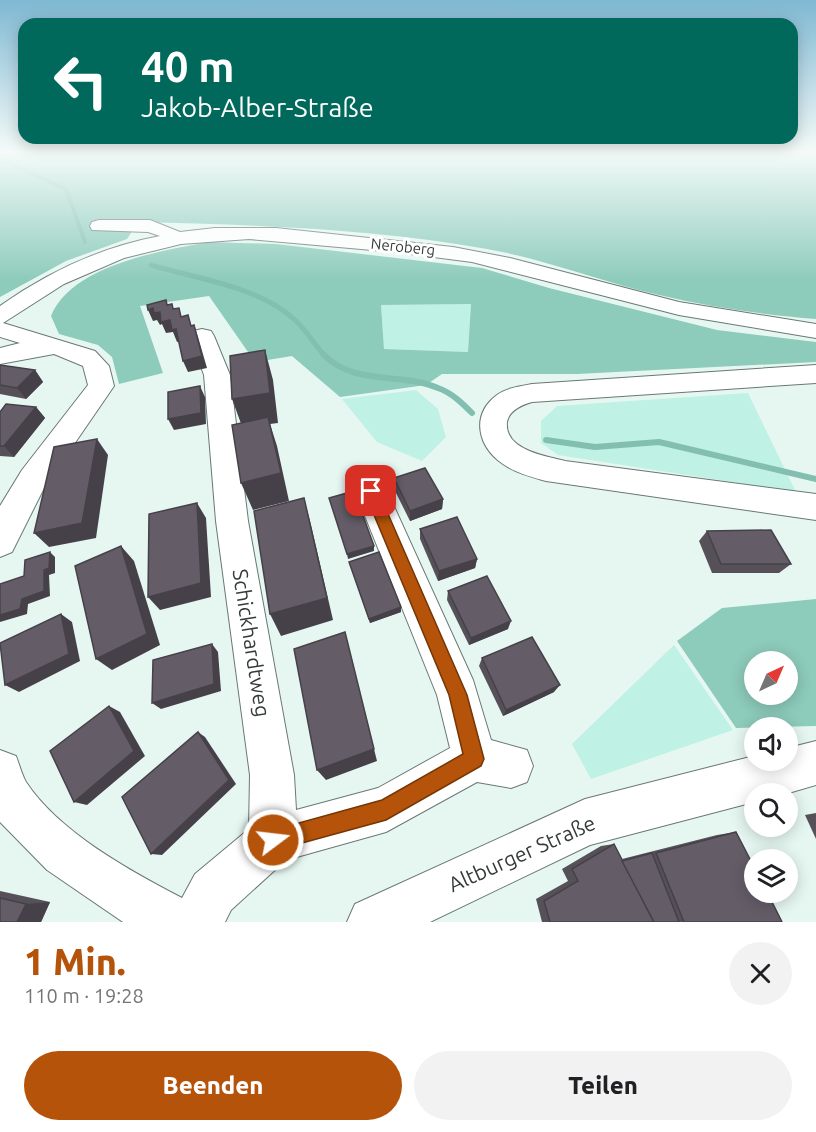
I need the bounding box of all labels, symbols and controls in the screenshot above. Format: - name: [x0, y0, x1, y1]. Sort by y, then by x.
- icon: left: [42, 42, 120, 120]
- text: 40 m: [141, 43, 235, 90]
- text: Jakob-Alber-Straße: [141, 92, 374, 122]
- street label: Neroberg: [370, 235, 436, 258]
- pin: [345, 465, 396, 516]
- icon: arrive: [354, 474, 387, 507]
- street label: Schickhardtweg: [228, 567, 276, 719]
- north arrow: [744, 651, 798, 705]
- map controls: [744, 651, 798, 903]
- button: sound: [744, 717, 798, 771]
- button: search: [744, 783, 798, 837]
- position arrow: [241, 808, 305, 872]
- street label: Altburger Straße: [444, 810, 599, 896]
- button: layers: [744, 849, 798, 903]
- text: 1 Min.: [24, 941, 126, 982]
- button: close: [729, 942, 792, 1005]
- text: 110 m · 19:28: [24, 984, 144, 1007]
- button: Beenden: [24, 1051, 402, 1120]
- button: Teilen: [414, 1051, 792, 1120]

